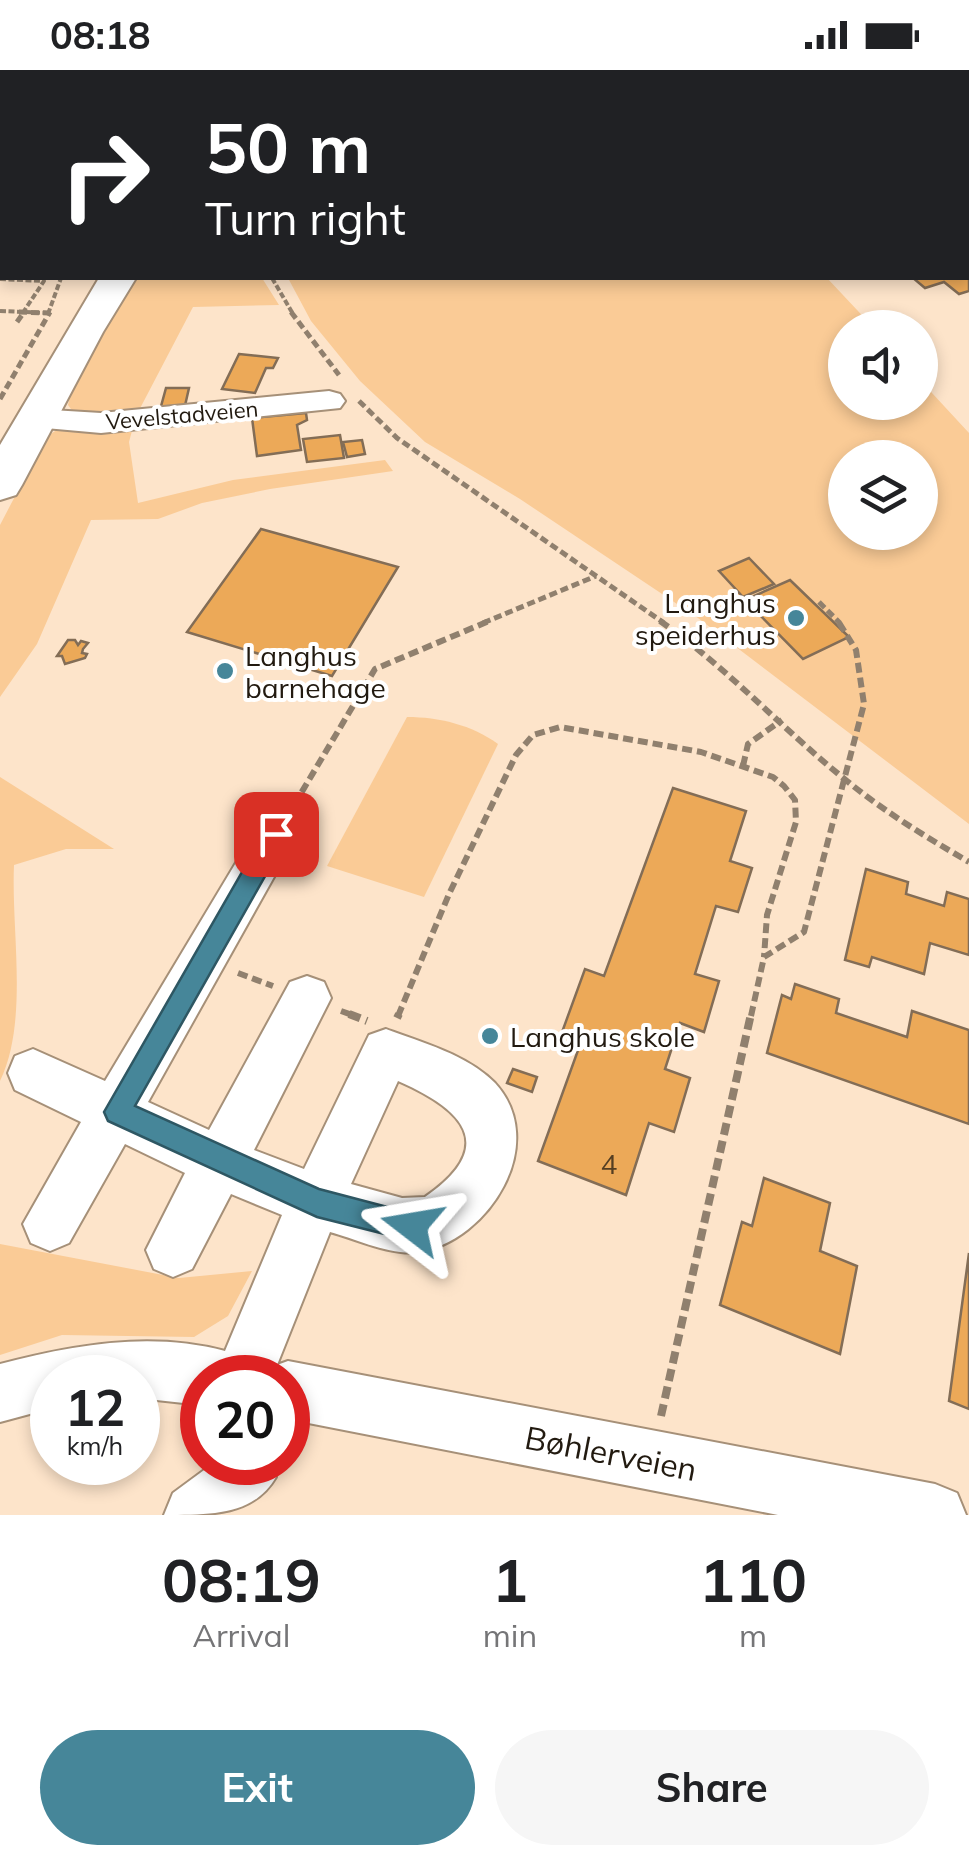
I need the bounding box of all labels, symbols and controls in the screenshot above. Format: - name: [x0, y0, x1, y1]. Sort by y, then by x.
- text: 08:18: [50, 11, 151, 59]
- text: 50 m: [205, 103, 371, 191]
- icon: right: [40, 110, 170, 240]
- text: Turn right: [205, 190, 406, 246]
- map controls: [828, 310, 938, 550]
- button: sound: [828, 310, 938, 420]
- street label: Vevelstadveien: [105, 394, 259, 436]
- button: layers: [828, 440, 938, 550]
- place label: Langhus speiderhus: [635, 585, 776, 652]
- marker: Langhus speiderhus: [785, 607, 807, 629]
- place label: Langhus barnehage: [245, 638, 386, 705]
- marker: Langhus barnehage: [214, 660, 236, 682]
- pin: [234, 792, 319, 877]
- icon: arrive: [249, 807, 304, 862]
- place label: Langhus skole: [510, 1019, 695, 1054]
- marker: Langhus skole: [479, 1025, 501, 1047]
- house number: 4: [601, 1146, 618, 1181]
- position arrow: [360, 1174, 464, 1278]
- speed limit sign: 20: [180, 1355, 310, 1485]
- text: 12: [65, 1376, 125, 1439]
- street label: Bøhlerveien: [522, 1417, 700, 1489]
- text: km/h: [67, 1430, 123, 1461]
- text: 08:19: [162, 1542, 321, 1617]
- text: 1: [492, 1542, 528, 1617]
- text: 110: [699, 1542, 807, 1617]
- text: Arrival: [192, 1615, 290, 1655]
- text: min: [483, 1615, 537, 1655]
- text: m: [739, 1615, 767, 1655]
- button: Exit: [40, 1730, 475, 1845]
- button: Share: [495, 1730, 929, 1845]

